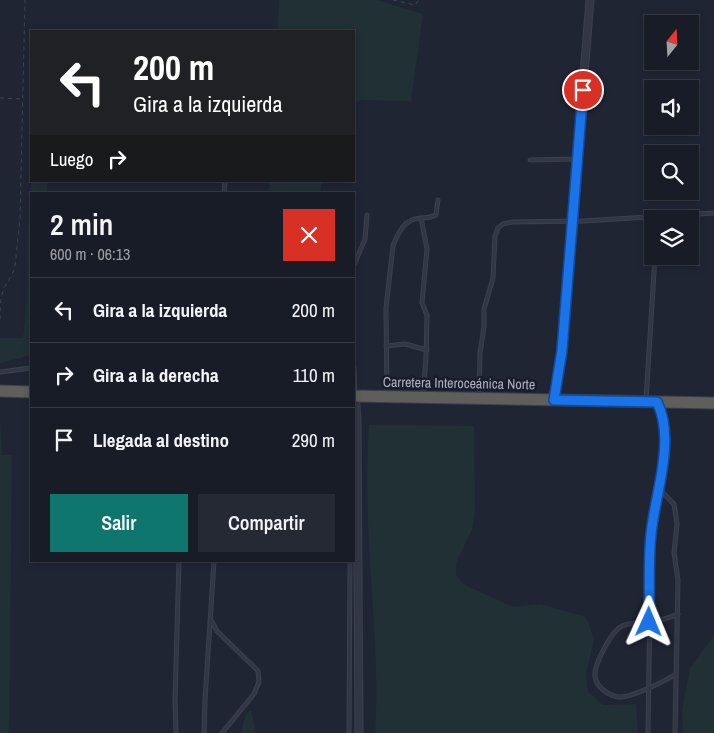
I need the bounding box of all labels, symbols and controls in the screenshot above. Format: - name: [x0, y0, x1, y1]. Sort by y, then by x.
- north arrow: [644, 15, 699, 70]
- map controls: [644, 15, 699, 265]
- text: 200 m: [133, 44, 214, 91]
- icon: left: [50, 50, 115, 115]
- pin: [562, 69, 604, 111]
- icon: arrive: [569, 76, 597, 104]
- button: sound: [644, 80, 699, 135]
- text: Gira a la izquierda: [133, 89, 282, 119]
- icon: right: [103, 145, 131, 173]
- button: search: [644, 145, 699, 200]
- text: Luego: [50, 146, 93, 172]
- text: 2 min: [50, 204, 113, 244]
- button: close: [283, 209, 335, 261]
- button: layers: [644, 210, 699, 265]
- text: 600 m · 06:13: [50, 243, 130, 265]
- icon: left: [50, 296, 78, 324]
- text: Gira a la izquierda: [93, 297, 227, 323]
- text: 200 m: [292, 297, 335, 323]
- icon: right: [50, 361, 78, 389]
- text: Gira a la derecha: [93, 362, 219, 388]
- text: 110 m: [293, 362, 335, 388]
- street label: Carretera Interoceánica Norte: [383, 373, 535, 393]
- icon: arrive: [50, 426, 78, 454]
- text: Llegada al destino: [93, 427, 229, 453]
- text: 290 m: [292, 427, 335, 453]
- button: Salir: [50, 494, 188, 552]
- button: Compartir: [198, 494, 335, 552]
- position arrow: [622, 595, 674, 647]

